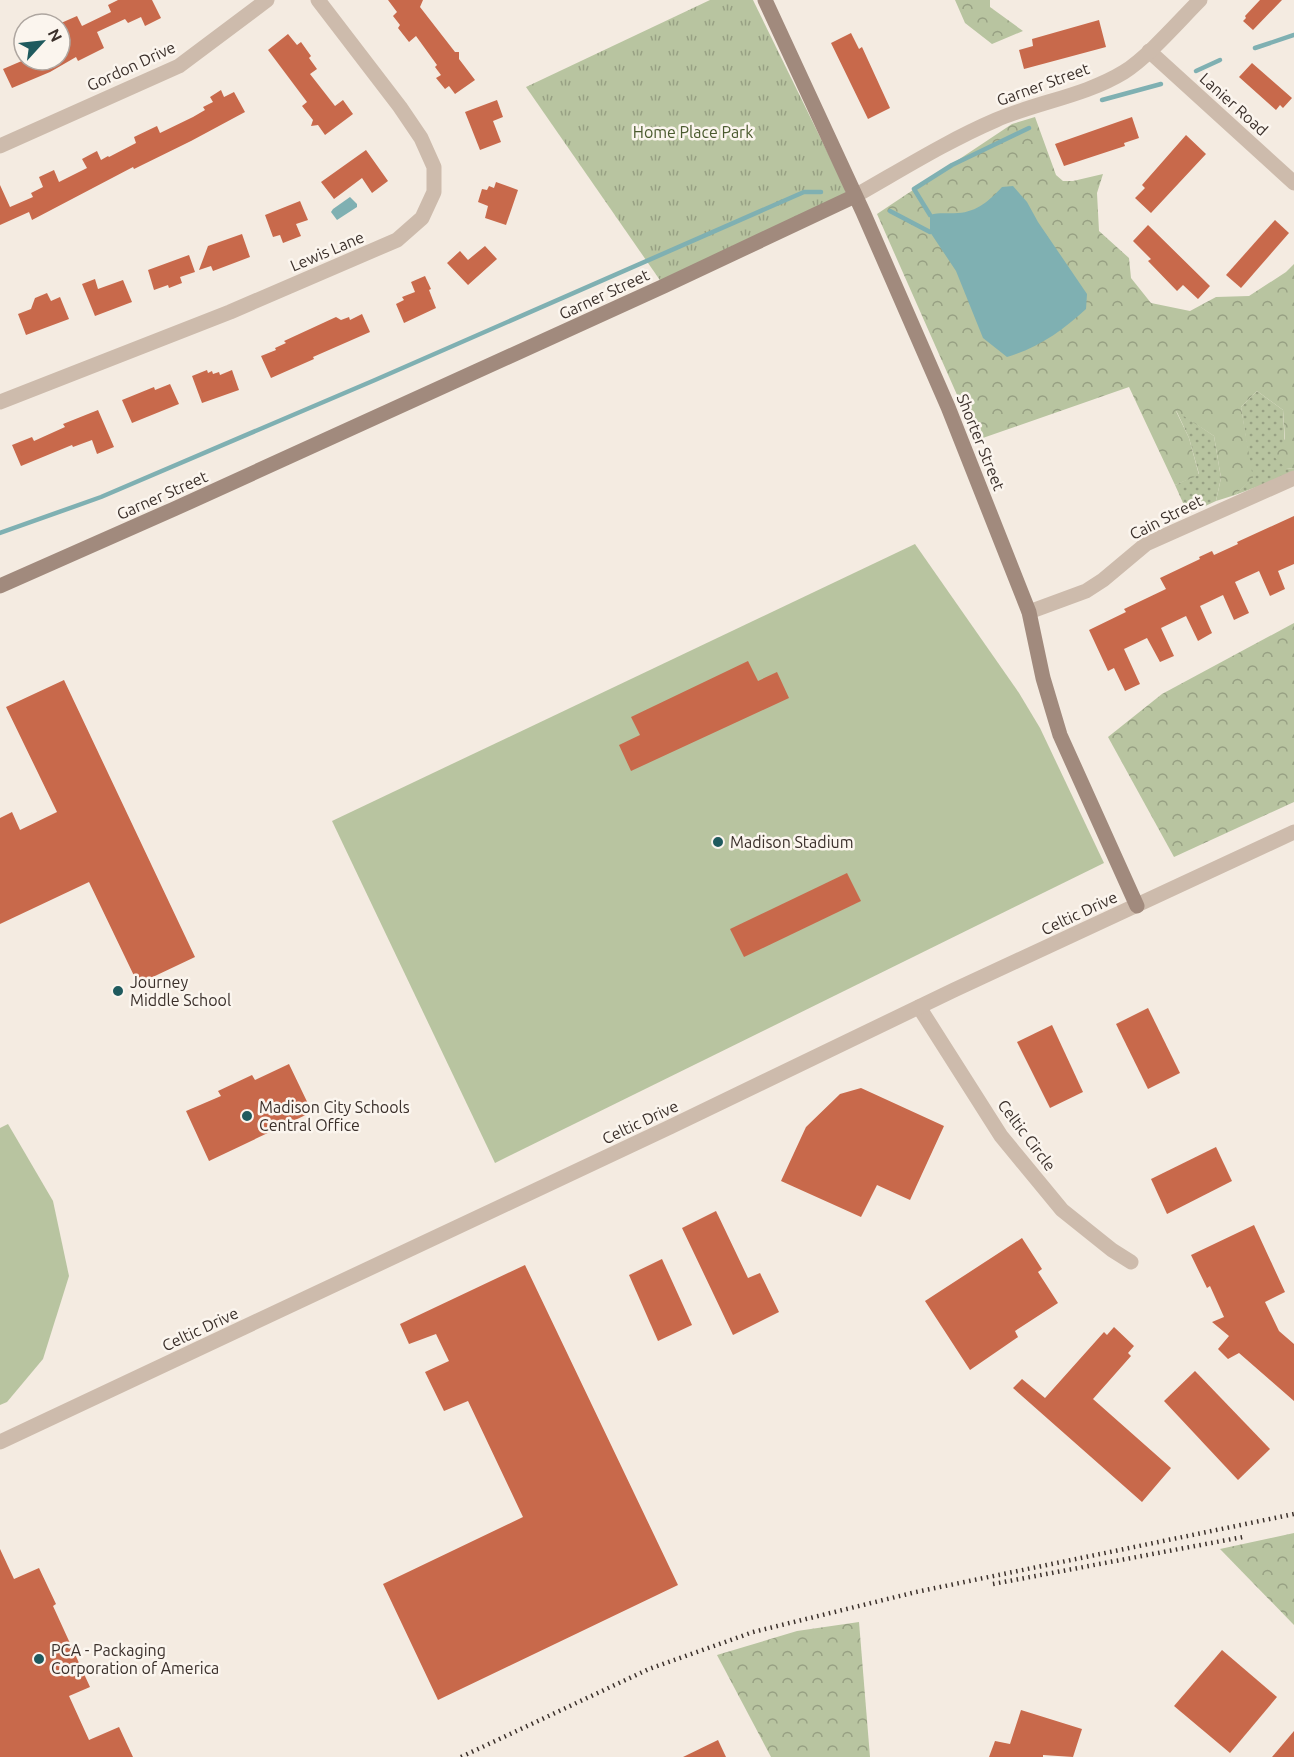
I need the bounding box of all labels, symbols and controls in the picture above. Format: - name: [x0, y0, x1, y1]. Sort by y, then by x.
- north arrow: [12, 12, 72, 72]
- text: N: [45, 26, 66, 45]
- street label: Gordon Drive: [84, 38, 178, 94]
- street label: Garner Street: [994, 59, 1092, 109]
- street label: Lanier Road: [1196, 69, 1272, 139]
- park label: Home Place Park: [633, 123, 753, 141]
- street label: Lewis Lane: [287, 227, 367, 275]
- street label: Garner Street: [556, 265, 653, 323]
- street label: Shorter Street: [953, 391, 1009, 494]
- street label: Garner Street: [114, 467, 211, 523]
- street label: Cain Street: [1127, 491, 1206, 543]
- place label: Madison Stadium: [730, 833, 854, 851]
- marker: Madison Stadium: [711, 835, 725, 849]
- street label: Celtic Drive: [1038, 888, 1120, 938]
- place label: Journey Middle School: [130, 973, 231, 1009]
- marker: Journey Middle School: [111, 984, 125, 998]
- street label: Celtic Circle: [994, 1096, 1060, 1174]
- street label: Celtic Drive: [599, 1097, 681, 1147]
- place label: Madison City Schools Central Office: [259, 1098, 410, 1134]
- marker: Madison City Schools Central Office: [240, 1109, 254, 1123]
- street label: Celtic Drive: [159, 1304, 241, 1354]
- place label: PCA - Packaging Corporation of America: [51, 1641, 219, 1677]
- marker: PCA - Packaging Corporation of America: [32, 1652, 46, 1666]

